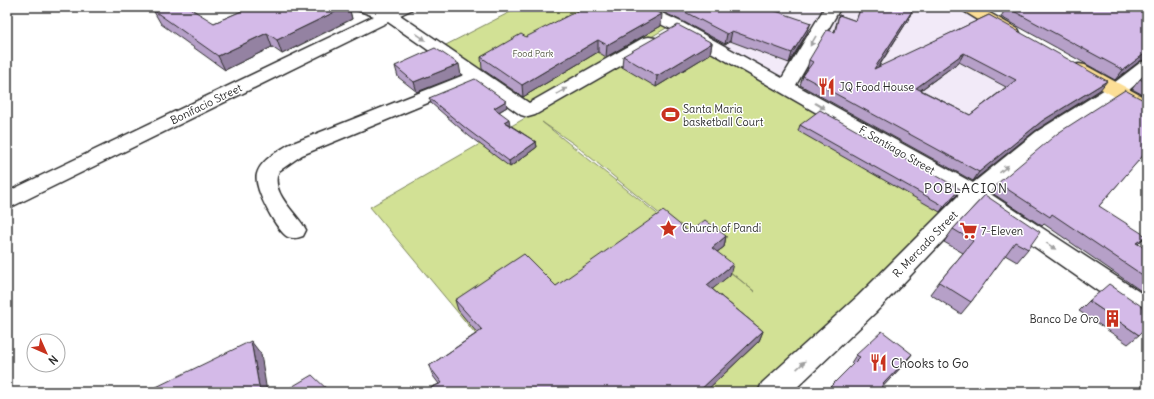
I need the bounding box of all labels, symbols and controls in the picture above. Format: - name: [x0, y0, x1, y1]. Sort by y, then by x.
- one-way arrow: [416, 33, 427, 41]
- one-way arrow: [810, 35, 817, 46]
- park label: Food Park: [513, 48, 554, 59]
- restaurant icon: JQ Food House: [816, 77, 836, 97]
- street label: Bonifacio Street: [168, 80, 244, 127]
- place label: JQ Food House: [839, 80, 914, 94]
- one-way arrow: [556, 88, 568, 95]
- place label: Santa Maria basketball Court: [683, 102, 764, 129]
- one-way arrow: [814, 103, 826, 110]
- sports icon: Santa Maria basketball Court: [660, 105, 680, 125]
- street label: F. Santiago Street: [856, 123, 938, 178]
- one-way arrow: [999, 164, 1010, 173]
- district label: POBLACION: [924, 180, 1008, 197]
- street label: R. Mercado Street: [890, 207, 961, 280]
- place icon: Church of Pandi: [659, 218, 679, 238]
- place label: Church of Pandi: [682, 221, 761, 235]
- supermarket icon: 7-Eleven: [958, 221, 978, 241]
- place label: 7-Eleven: [981, 224, 1023, 238]
- one-way arrow: [1046, 242, 1056, 250]
- building icon: Banco De Oro: [1102, 309, 1122, 329]
- place label: Banco De Oro: [1029, 312, 1099, 326]
- north arrow: [26, 333, 66, 373]
- text: N: [45, 352, 61, 368]
- restaurant icon: Chooks to Go: [868, 353, 888, 373]
- place label: Chooks to Go: [891, 355, 969, 372]
- one-way arrow: [796, 361, 806, 370]

